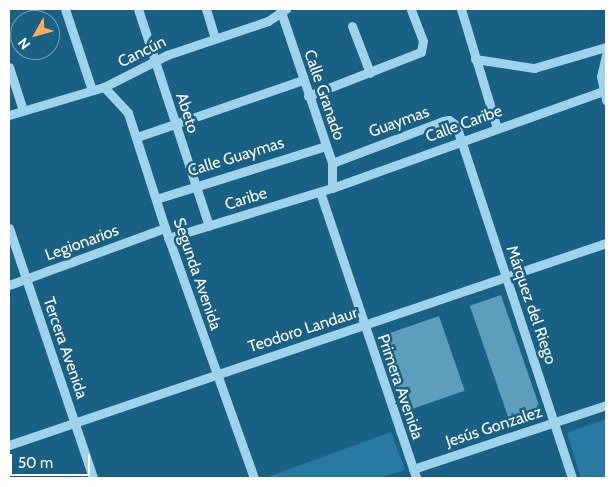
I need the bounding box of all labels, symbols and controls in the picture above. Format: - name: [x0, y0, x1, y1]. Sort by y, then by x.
- north arrow: [10, 10, 60, 60]
- street label: Cancún: [115, 32, 169, 72]
- text: N: [14, 34, 34, 53]
- street label: Calle Granado: [300, 47, 348, 143]
- street label: Abeto: [172, 91, 202, 135]
- street label: Calle Caribe: [423, 101, 505, 147]
- street label: Guaymas: [366, 102, 432, 142]
- street label: Calle Guaymas: [186, 133, 286, 181]
- street label: Caribe: [223, 184, 269, 214]
- street label: Segunda Avenida: [169, 216, 225, 332]
- street label: Legionarios: [43, 221, 121, 265]
- street label: Márquez del Riego: [502, 243, 560, 367]
- street label: Tercera Avenida: [39, 295, 91, 401]
- street label: Teodoro Landaur: [246, 303, 360, 357]
- street label: Primera Avenida: [373, 332, 427, 442]
- street label: Jesús Gonzalez: [443, 402, 545, 452]
- scale bar: [12, 444, 92, 476]
- text: 50 m: [18, 454, 53, 472]

